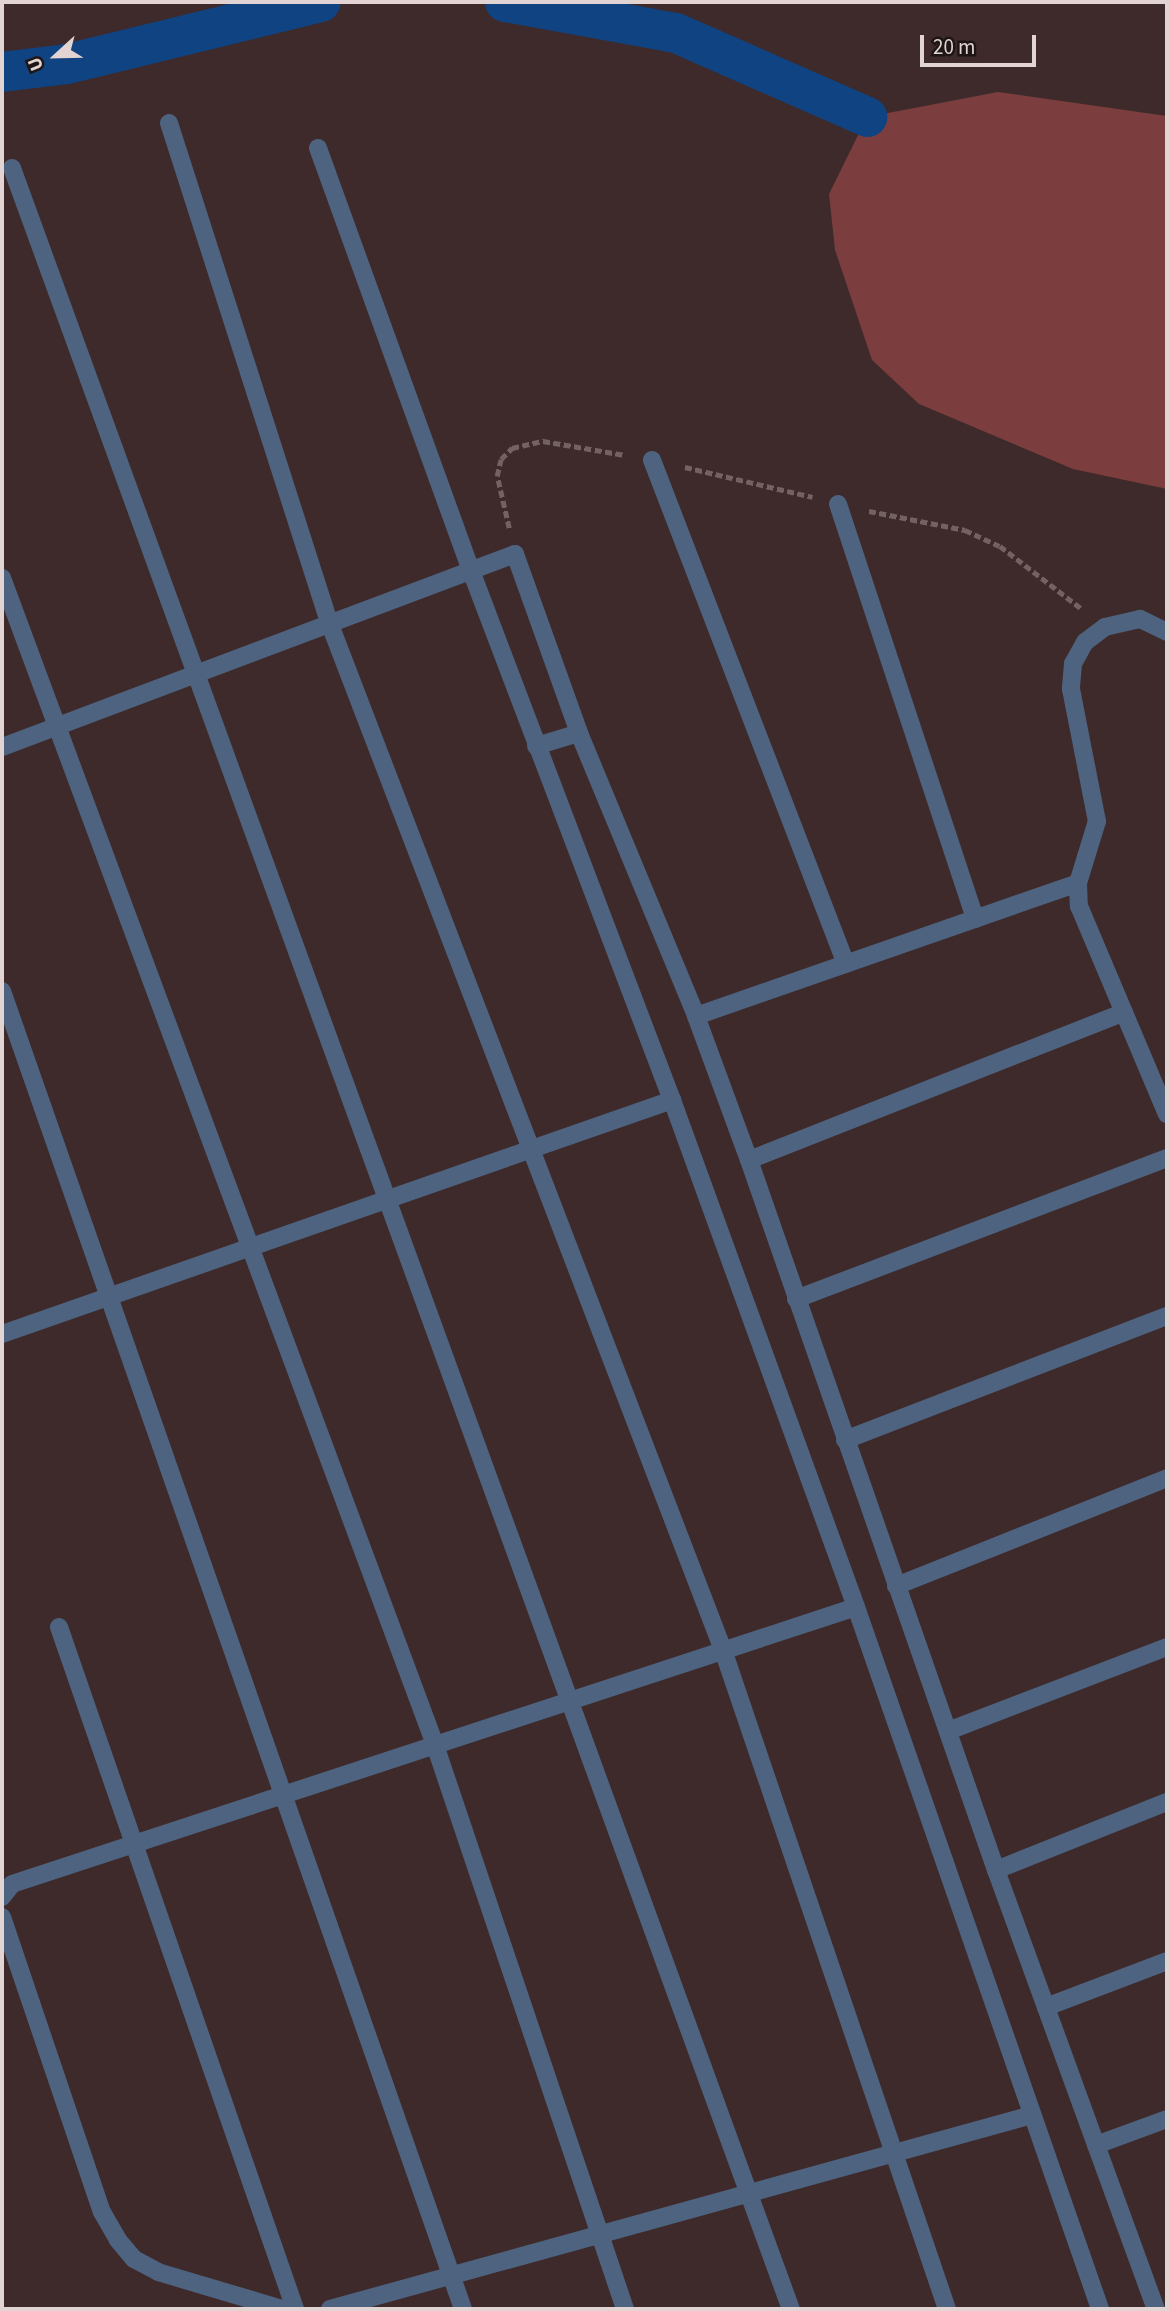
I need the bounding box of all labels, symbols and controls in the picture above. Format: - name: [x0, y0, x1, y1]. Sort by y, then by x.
- north arrow: [21, 21, 91, 91]
- scale bar: [924, 21, 1040, 65]
- text: 20 m: [933, 32, 975, 62]
- text: U: [21, 53, 51, 75]

